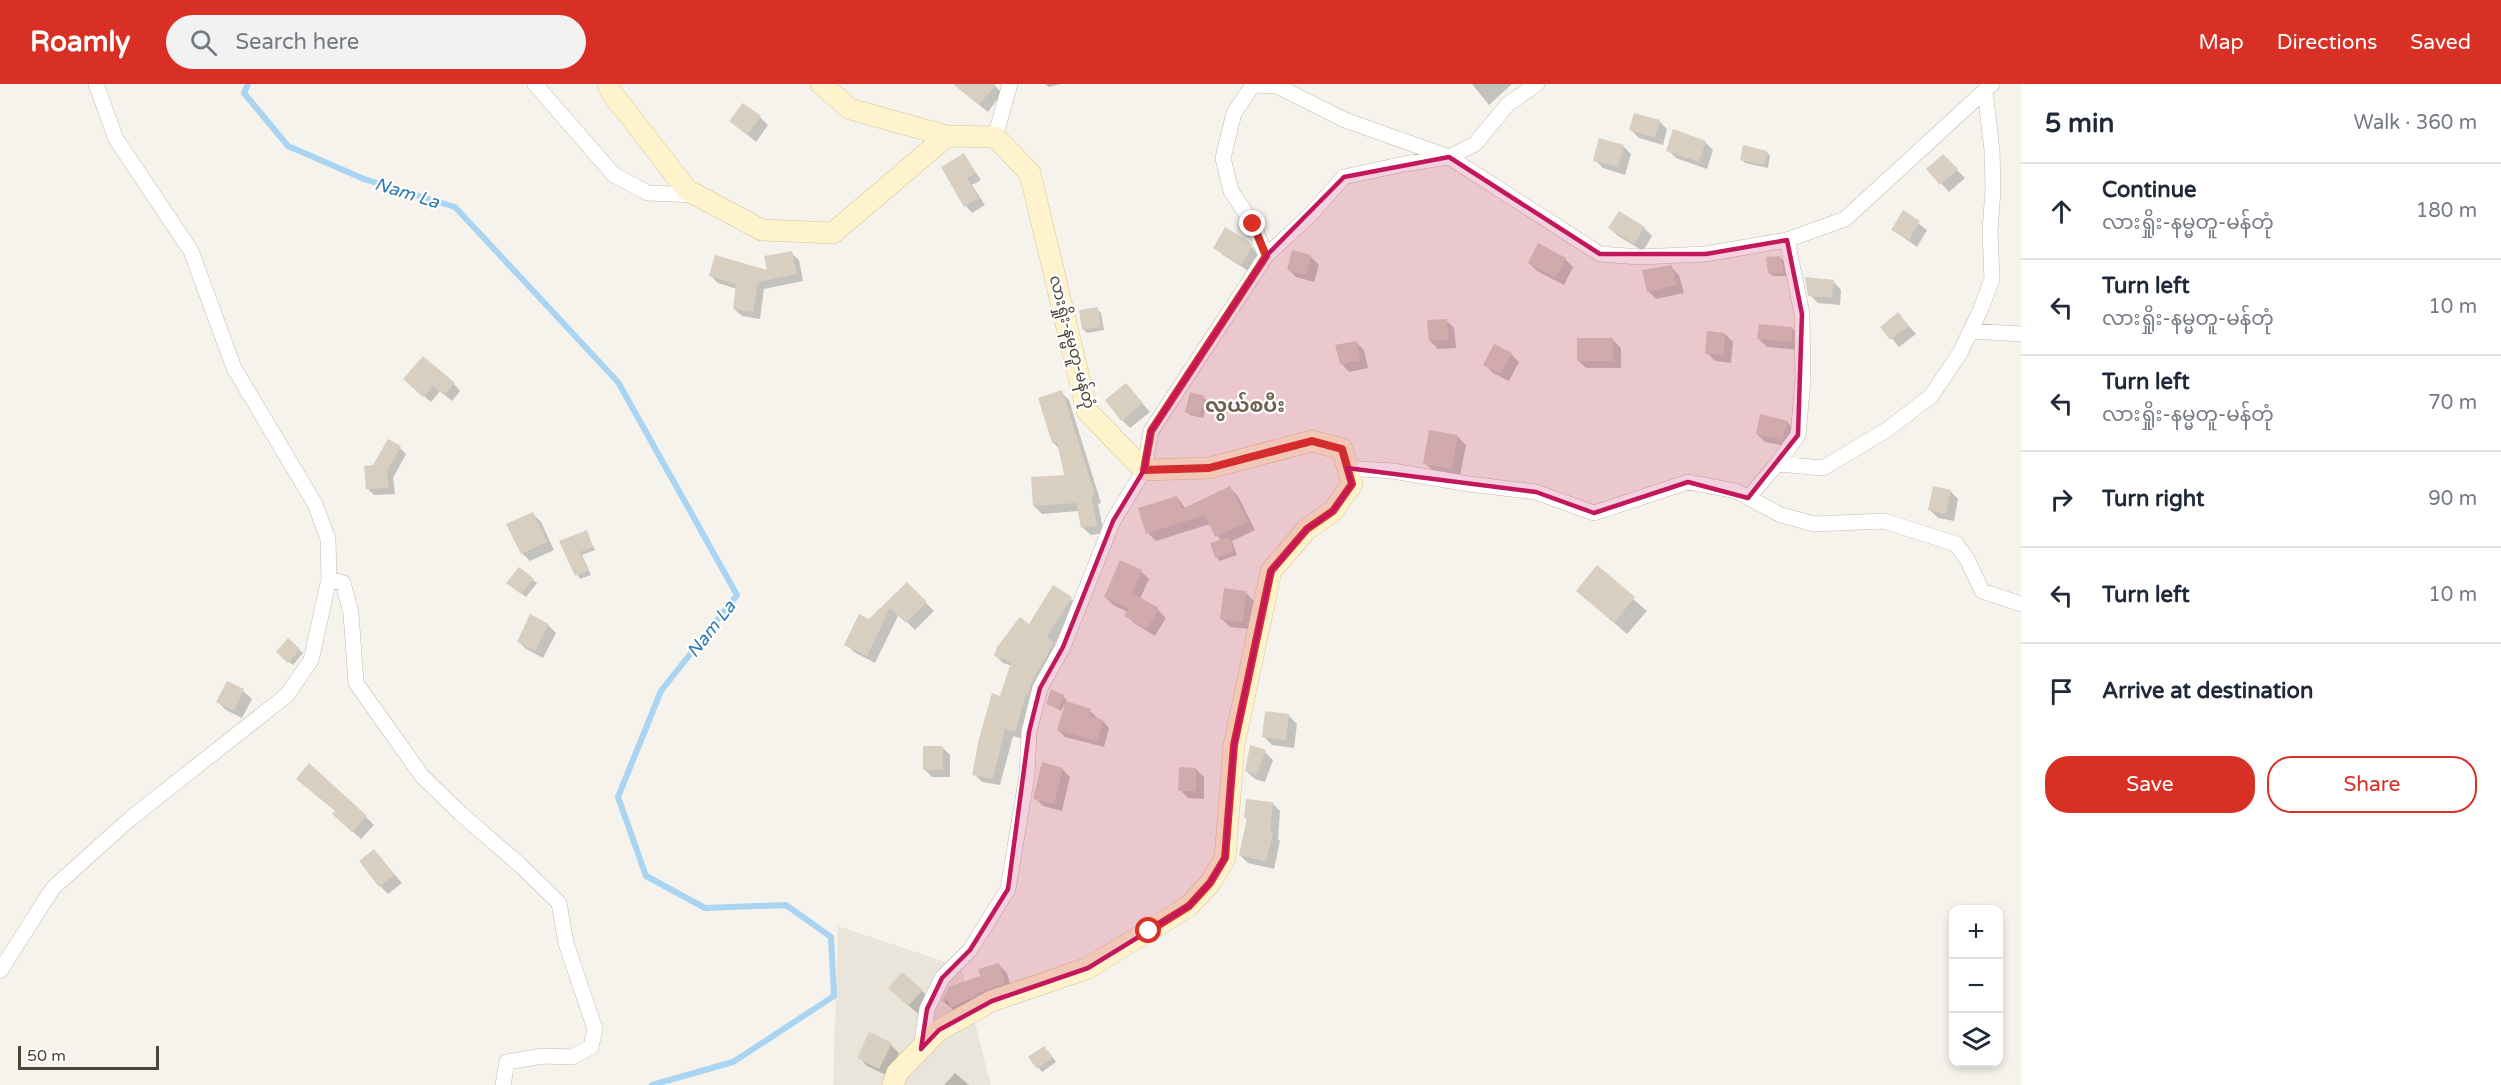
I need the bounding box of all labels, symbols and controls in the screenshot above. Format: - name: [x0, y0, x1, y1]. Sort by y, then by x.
- search box: [166, 15, 586, 69]
- text: Roamly: [30, 25, 130, 59]
- icon: search: [187, 26, 220, 59]
- text: Search here: [235, 29, 359, 55]
- text: Map: [2198, 30, 2244, 55]
- text: Directions: [2277, 30, 2377, 55]
- text: Saved: [2410, 30, 2471, 55]
- text: 5 min: [2045, 108, 2114, 139]
- text: Walk · 360 m: [2354, 111, 2477, 135]
- water label: Nam La: [372, 173, 443, 213]
- text: Continue: [2102, 177, 2197, 203]
- icon: ahead: [2045, 195, 2078, 228]
- text: 180 m: [2416, 199, 2477, 223]
- route end: [1239, 210, 1265, 236]
- text: လားရှိုး-နမ္မတူ-မန်တုံ: [2102, 211, 2274, 235]
- street label: လားရှိုး-နမ္မတူ-မန်တုံ: [1041, 273, 1101, 412]
- text: Turn left: [2102, 273, 2190, 299]
- icon: left: [2045, 291, 2078, 324]
- text: 10 m: [2428, 295, 2477, 319]
- text: လားရှိုး-နမ္မတူ-မန်တုံ: [2102, 307, 2274, 331]
- text: Turn left: [2102, 369, 2190, 395]
- icon: left: [2045, 387, 2078, 420]
- text: 70 m: [2428, 391, 2477, 415]
- district label: လွယ်စပီး: [1205, 392, 1285, 421]
- text: လားရှိုး-နမ္မတူ-မန်တုံ: [2102, 403, 2274, 427]
- icon: right: [2045, 483, 2078, 516]
- text: Turn right: [2102, 486, 2204, 512]
- text: 90 m: [2428, 487, 2477, 511]
- icon: left: [2045, 579, 2078, 612]
- text: Turn left: [2102, 582, 2190, 608]
- text: 10 m: [2428, 583, 2477, 607]
- water label: Nam La: [682, 595, 741, 662]
- icon: arrive: [2045, 675, 2078, 708]
- text: Arrive at destination: [2102, 678, 2313, 704]
- button: Save: [2045, 756, 2255, 813]
- button: Share: [2267, 756, 2477, 813]
- map controls: [1949, 905, 2003, 1067]
- button: +: [1949, 905, 2003, 959]
- route start: [1135, 917, 1161, 943]
- button: −: [1949, 959, 2003, 1013]
- button: layers: [1949, 1013, 2003, 1067]
- scale bar: [18, 1043, 159, 1070]
- text: 50 m: [27, 1046, 66, 1066]

